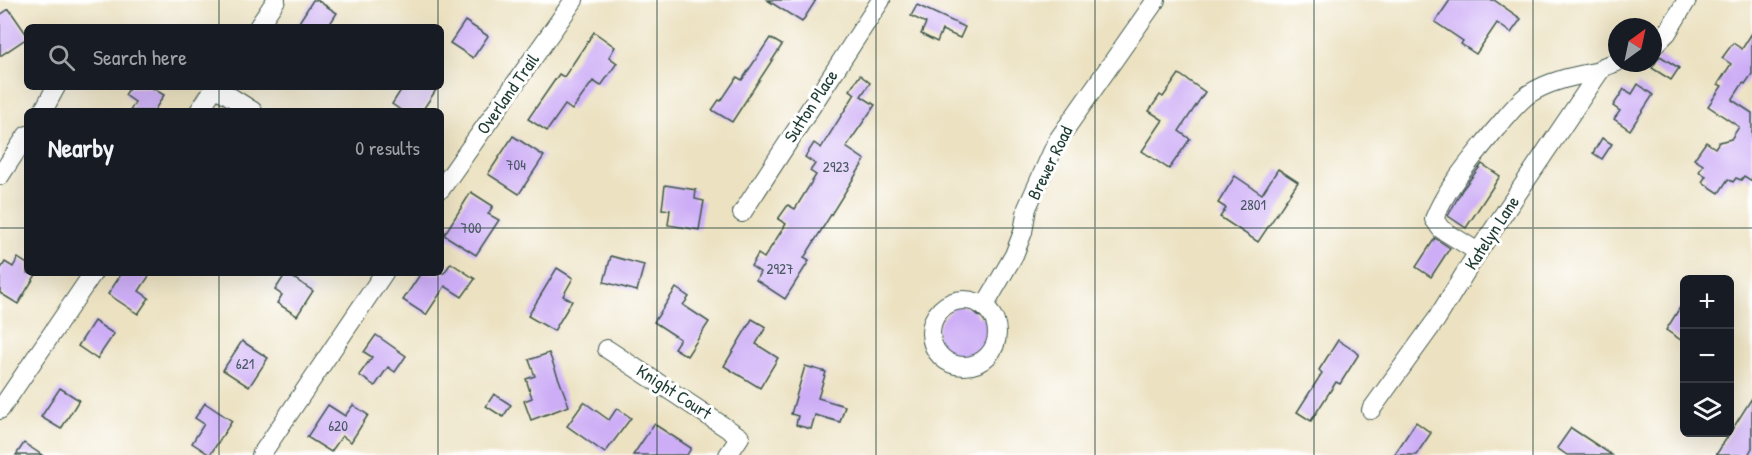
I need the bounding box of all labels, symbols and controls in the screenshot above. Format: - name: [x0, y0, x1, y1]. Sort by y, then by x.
- north arrow: [1608, 18, 1662, 72]
- search box: [24, 24, 444, 90]
- icon: search: [45, 41, 78, 74]
- text: Search here: [93, 42, 187, 72]
- street label: Overland Trail: [470, 48, 545, 139]
- street label: Sutton Place: [778, 65, 843, 147]
- street label: Brewer Road: [1021, 122, 1078, 204]
- text: Nearby: [48, 130, 114, 165]
- text: 0 results: [355, 134, 420, 161]
- house number: 704: [506, 154, 526, 175]
- house number: 2923: [823, 156, 849, 177]
- street label: Katelyn Lane: [1458, 191, 1525, 275]
- house number: 2801: [1240, 194, 1266, 215]
- house number: 700: [461, 217, 482, 238]
- house number: 2927: [767, 258, 793, 279]
- map controls: [1680, 275, 1734, 437]
- button: +: [1680, 275, 1734, 329]
- button: −: [1680, 329, 1734, 383]
- house number: 621: [236, 353, 254, 374]
- street label: Knight Court: [632, 358, 717, 426]
- button: layers: [1680, 383, 1734, 437]
- house number: 620: [328, 415, 348, 436]

